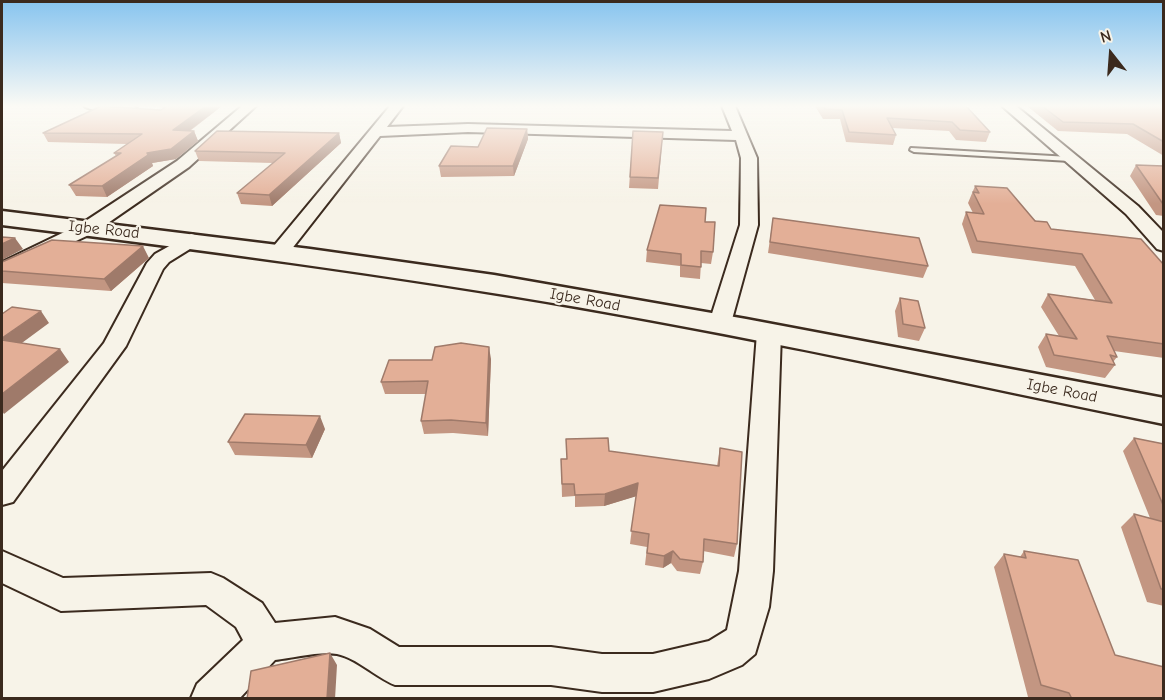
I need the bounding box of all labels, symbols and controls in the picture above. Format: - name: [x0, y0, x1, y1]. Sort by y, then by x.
- north arrow: [1081, 24, 1141, 84]
- text: N: [1098, 27, 1113, 47]
- street label: Igbe Road: [68, 217, 140, 243]
- street label: Igbe Road: [548, 284, 622, 316]
- street label: Igbe Road: [1025, 375, 1099, 407]

